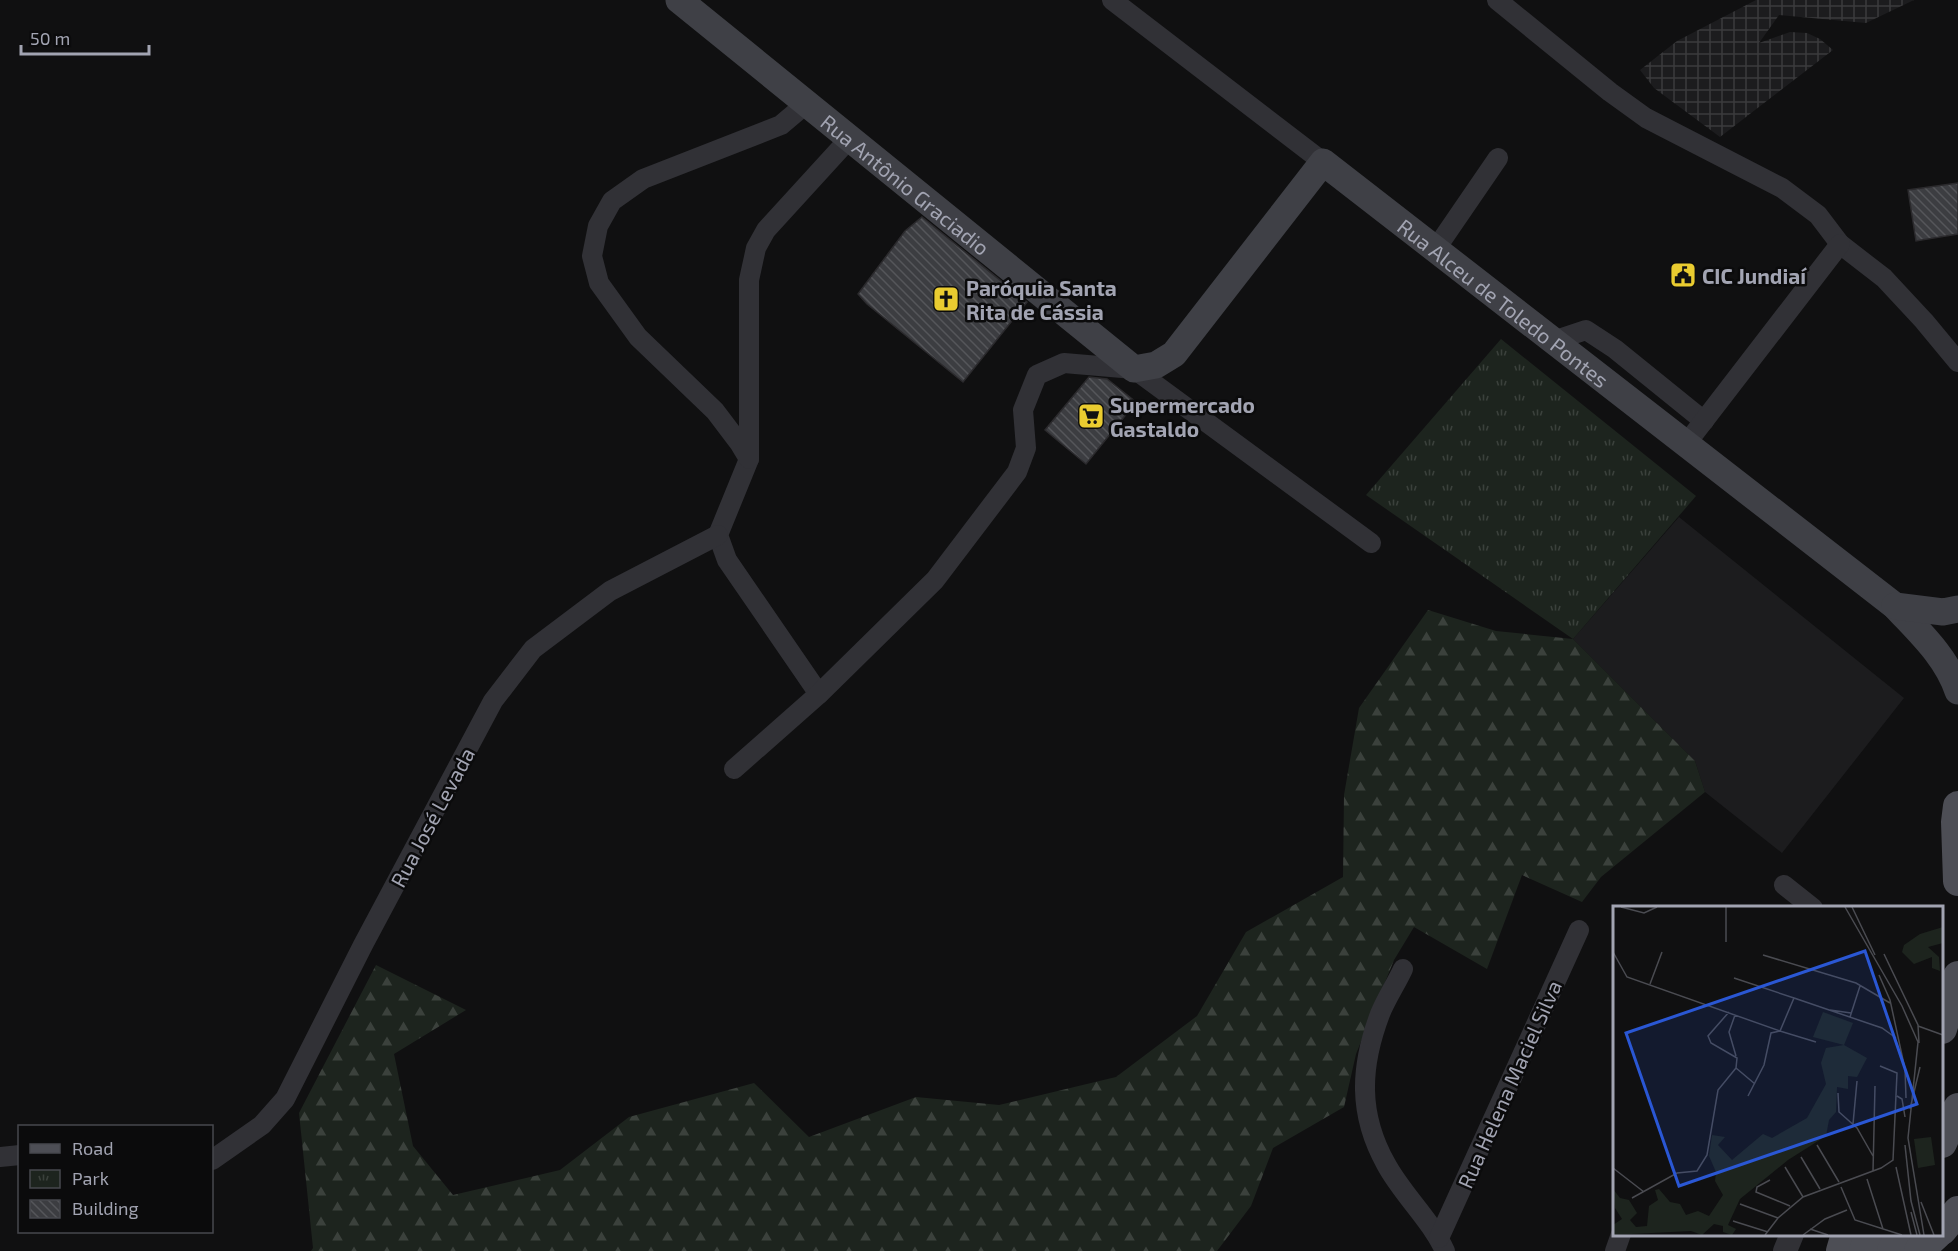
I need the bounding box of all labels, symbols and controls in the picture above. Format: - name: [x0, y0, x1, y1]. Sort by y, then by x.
- scale bar: [21, 18, 148, 56]
- text: 50 m: [30, 27, 70, 49]
- street label: Rua Antônio Graciadio: [817, 108, 995, 260]
- street label: Rua Alceu de Toledo Pontes: [1393, 213, 1614, 392]
- public building icon: CIC Jundiaí: [1668, 260, 1698, 290]
- place label: CIC Jundiaí: [1702, 263, 1807, 288]
- place label: Paróquia Santa Rita de Cássia: [966, 275, 1117, 324]
- church icon: Paróquia Santa Rita de Cássia: [931, 284, 961, 314]
- place label: Supermercado Gastaldo: [1110, 392, 1255, 441]
- supermarket icon: Supermercado Gastaldo: [1076, 401, 1106, 431]
- street label: Rua José Levada: [385, 743, 479, 891]
- inset map: [1613, 906, 1943, 1236]
- street label: Rua Helena Maciel Silva: [1452, 976, 1566, 1192]
- legend: [18, 1125, 213, 1233]
- text: Road: [72, 1137, 113, 1159]
- text: Park: [72, 1167, 109, 1189]
- text: Building: [72, 1197, 139, 1219]

